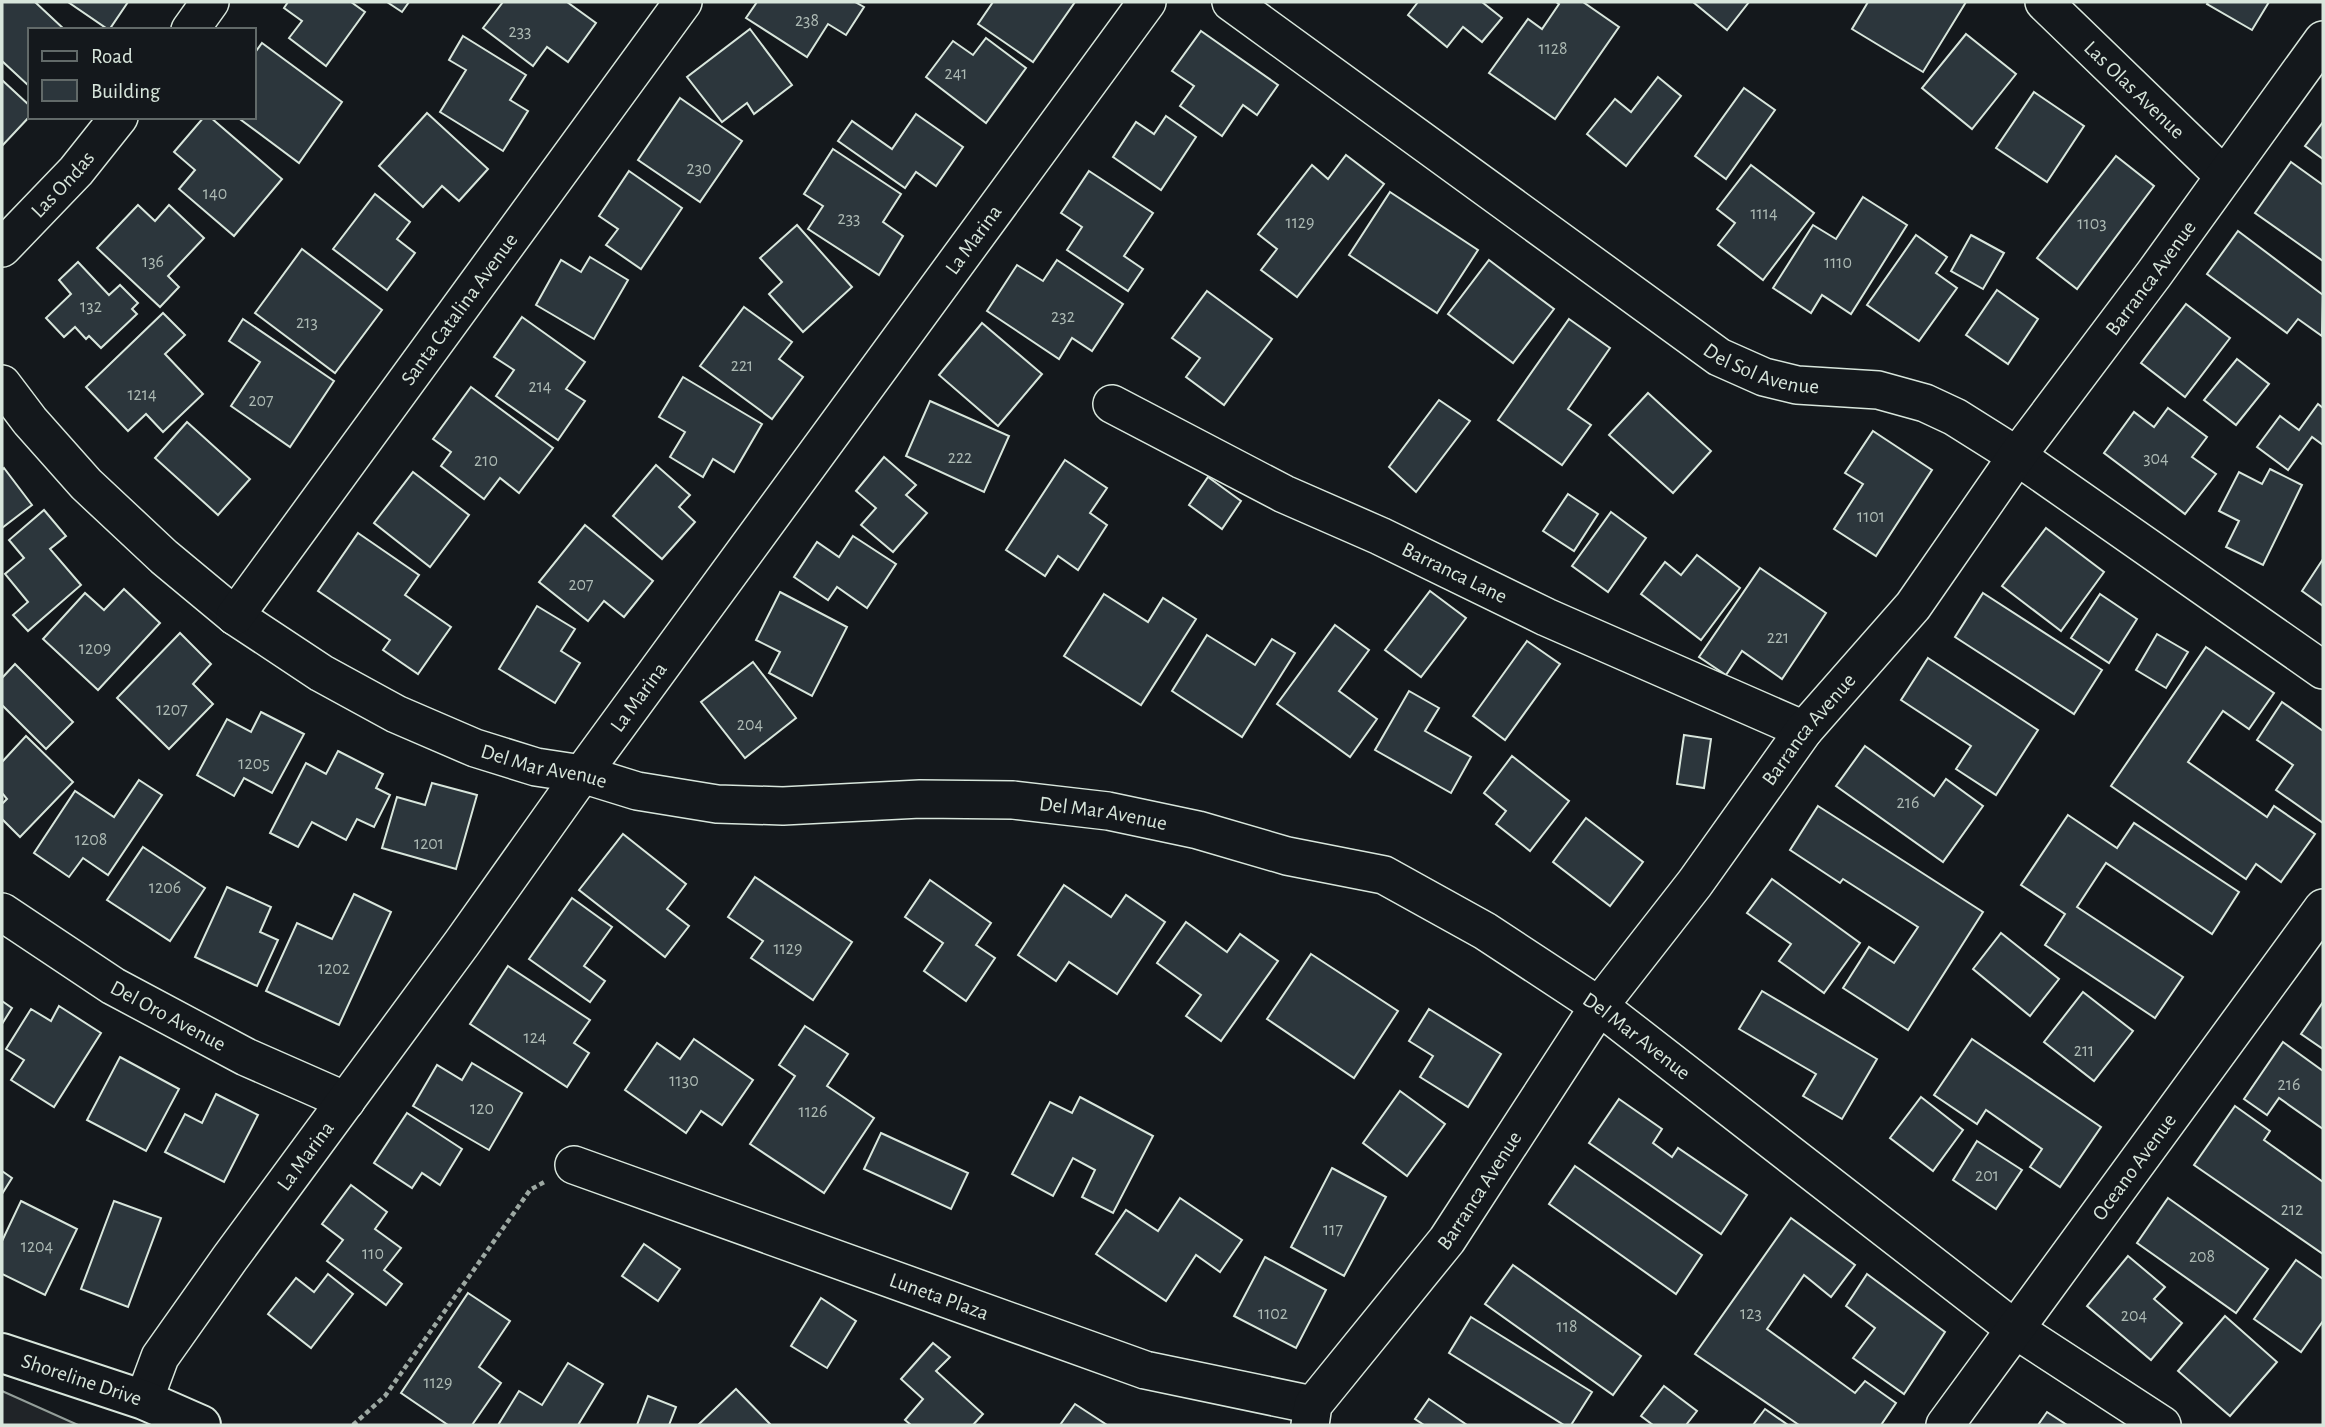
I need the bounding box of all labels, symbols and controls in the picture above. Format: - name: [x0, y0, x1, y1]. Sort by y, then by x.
- house number: 238: [795, 12, 819, 30]
- house number: 233: [508, 23, 532, 41]
- legend: [28, 28, 256, 119]
- street label: Las Olas Avenue: [2080, 37, 2188, 143]
- house number: 1128: [1538, 40, 1568, 58]
- text: Road: [91, 46, 133, 67]
- house number: 241: [944, 65, 968, 83]
- text: Building: [91, 81, 161, 102]
- street label: Las Ondas: [27, 147, 99, 222]
- house number: 230: [686, 160, 712, 178]
- house number: 140: [203, 185, 227, 203]
- street label: La Marina: [941, 201, 1006, 278]
- house number: 1114: [1750, 205, 1778, 223]
- house number: 233: [837, 210, 861, 228]
- house number: 1129: [1285, 214, 1315, 232]
- house number: 1103: [2077, 215, 2107, 233]
- street label: Barranca Avenue: [2102, 217, 2200, 339]
- street label: Santa Catalina Avenue: [397, 229, 522, 389]
- house number: 136: [142, 253, 164, 271]
- house number: 1110: [1824, 254, 1852, 272]
- house number: 132: [80, 298, 102, 316]
- house number: 232: [1051, 308, 1075, 326]
- house number: 213: [296, 314, 318, 332]
- street label: Del Sol Avenue: [1699, 339, 1820, 397]
- house number: 221: [731, 357, 753, 375]
- house number: 214: [528, 378, 552, 396]
- house number: 1214: [127, 386, 157, 404]
- house number: 207: [248, 392, 274, 410]
- house number: 222: [948, 449, 972, 467]
- house number: 304: [2143, 450, 2169, 468]
- house number: 210: [474, 452, 498, 470]
- house number: 1101: [1857, 508, 1885, 526]
- street label: Barranca Lane: [1398, 538, 1510, 607]
- house number: 207: [568, 576, 594, 594]
- house number: 221: [1767, 629, 1789, 647]
- house number: 1209: [79, 640, 111, 658]
- street label: La Marina: [607, 659, 671, 736]
- street label: Barranca Avenue: [1758, 670, 1860, 789]
- house number: 1207: [156, 701, 188, 719]
- house number: 204: [737, 716, 764, 734]
- street label: Del Mar Avenue: [478, 740, 610, 792]
- house number: 1205: [238, 755, 270, 773]
- street label: Del Mar Avenue: [1038, 793, 1169, 834]
- house number: 216: [1897, 794, 1919, 812]
- house number: 1208: [75, 831, 107, 849]
- house number: 1201: [414, 835, 444, 853]
- house number: 1206: [149, 879, 181, 897]
- house number: 1129: [773, 940, 803, 958]
- house number: 1202: [318, 960, 350, 978]
- street label: Del Oro Avenue: [107, 977, 229, 1055]
- street label: Del Mar Avenue: [1579, 989, 1694, 1084]
- house number: 124: [523, 1029, 547, 1047]
- house number: 211: [2074, 1042, 2094, 1060]
- house number: 1130: [669, 1072, 699, 1090]
- house number: 216: [2278, 1076, 2300, 1094]
- house number: 120: [470, 1100, 494, 1118]
- house number: 1126: [798, 1103, 828, 1121]
- street label: Oceano Avenue: [2088, 1110, 2180, 1224]
- street label: La Marina: [273, 1117, 338, 1195]
- street label: Barranca Avenue: [1433, 1128, 1526, 1254]
- house number: 201: [1975, 1167, 1999, 1185]
- house number: 212: [2281, 1201, 2303, 1219]
- house number: 117: [1323, 1221, 1343, 1239]
- house number: 1204: [21, 1238, 54, 1256]
- house number: 110: [362, 1245, 384, 1263]
- house number: 208: [2189, 1248, 2215, 1266]
- street label: Luneta Plaza: [887, 1269, 992, 1324]
- house number: 1102: [1258, 1305, 1288, 1323]
- house number: 123: [1740, 1305, 1762, 1323]
- house number: 204: [2121, 1307, 2148, 1325]
- house number: 118: [1557, 1318, 1577, 1336]
- street label: Shoreline Drive: [19, 1350, 144, 1410]
- house number: 1129: [423, 1374, 453, 1392]

